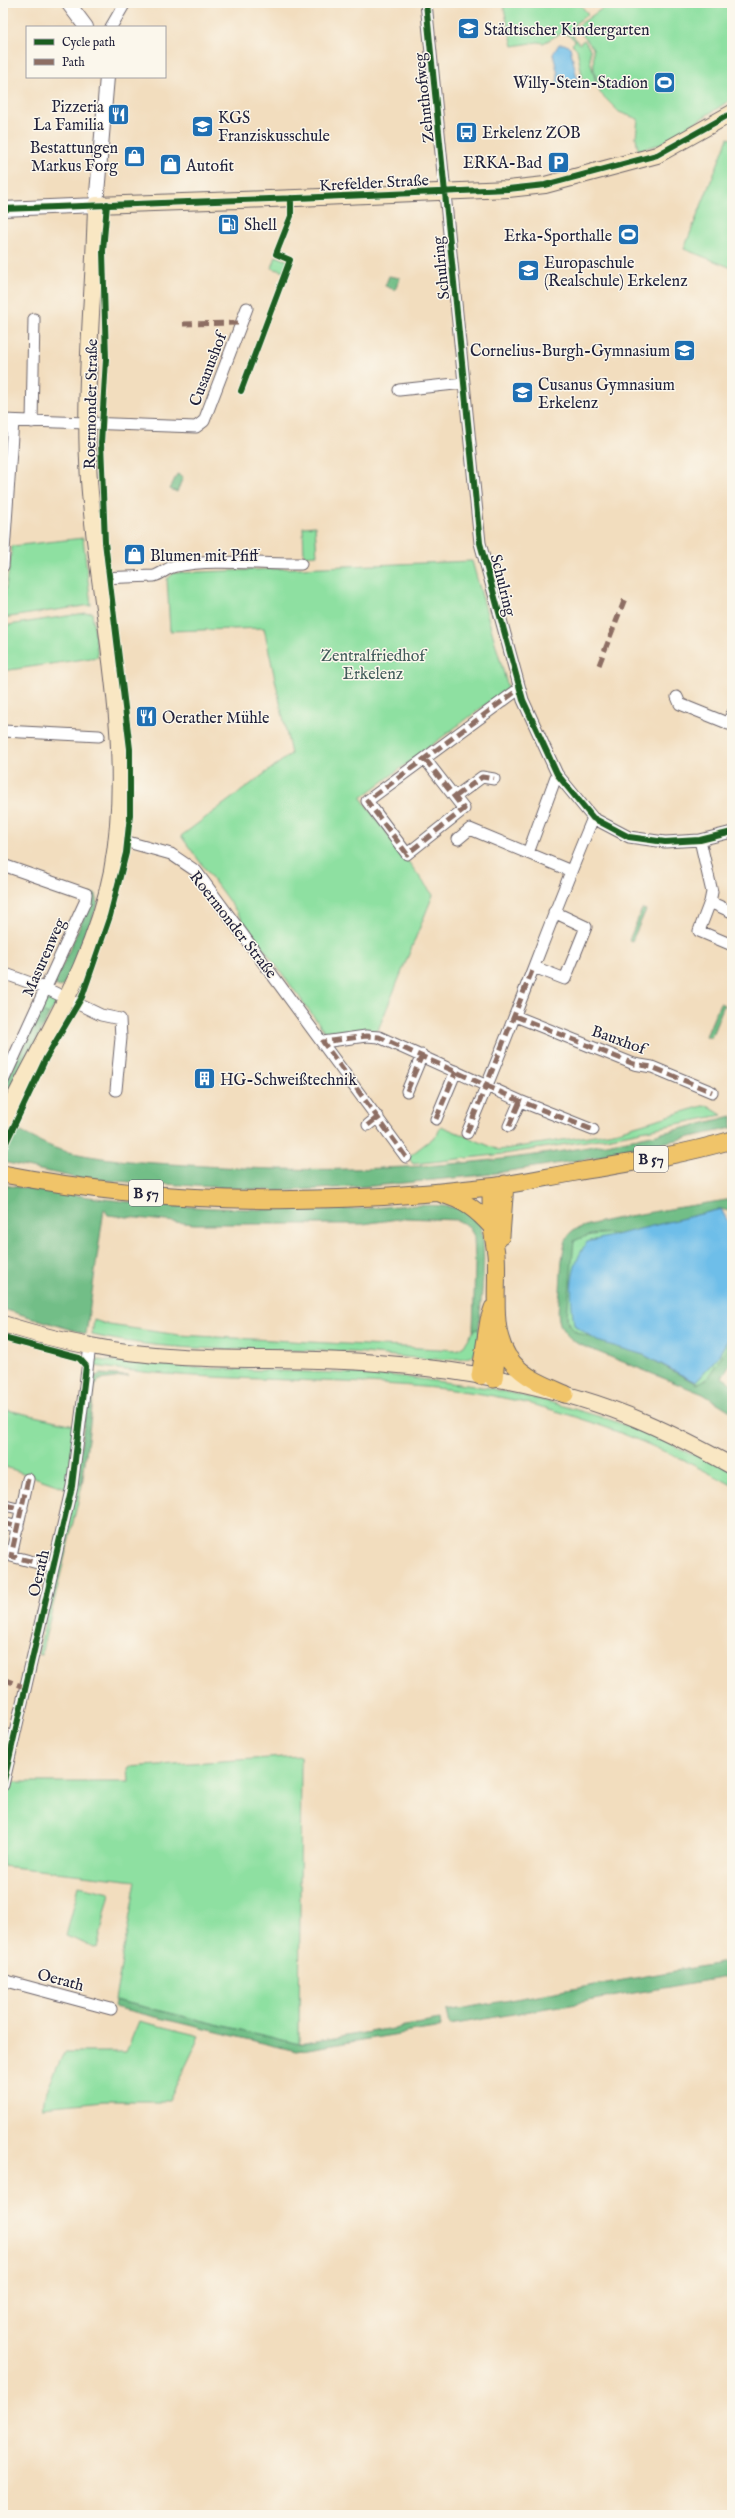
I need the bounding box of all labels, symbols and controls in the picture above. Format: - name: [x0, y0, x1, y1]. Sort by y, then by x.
- school or university icon: Städtischer Kindergarten: [455, 16, 481, 42]
- place label: Städtischer Kindergarten: [484, 21, 650, 41]
- legend: [26, 26, 166, 78]
- text: Cycle path: [62, 35, 116, 51]
- street label: Zehnthofweg: [410, 51, 440, 144]
- text: Path: [62, 55, 85, 70]
- sports icon: Willy-Stein-Stadion: [651, 69, 677, 95]
- place label: Willy-Stein-Stadion: [513, 74, 648, 94]
- place label: Pizzeria La Familia: [33, 98, 104, 136]
- restaurant icon: Pizzeria La Familia: [106, 102, 132, 128]
- place label: KGS Franziskusschule: [218, 109, 330, 147]
- school or university icon: KGS Franziskusschule: [189, 113, 215, 139]
- bus stop icon: Erkelenz ZOB: [454, 119, 480, 145]
- place label: Erkelenz ZOB: [482, 124, 581, 144]
- place label: Bestattungen Markus Forg: [30, 139, 118, 177]
- shop icon: Bestattungen Markus Forg: [121, 143, 147, 169]
- parking icon: ERKA-Bad: [545, 149, 571, 175]
- shop icon: Autofit: [157, 152, 183, 178]
- place label: ERKA-Bad: [463, 154, 542, 174]
- place label: Autofit: [185, 157, 235, 177]
- street label: Krefelder Straße: [319, 171, 429, 197]
- fuel station icon: Shell: [216, 211, 242, 237]
- place label: Shell: [244, 216, 277, 236]
- sports icon: Erka-Sporthalle: [615, 222, 641, 248]
- place label: Erka-Sporthalle: [504, 227, 612, 247]
- street label: Schulring: [429, 235, 455, 300]
- place label: Europaschule (Realschule) Erkelenz: [544, 254, 688, 292]
- school or university icon: Europaschule (Realschule) Erkelenz: [515, 258, 541, 284]
- street label: Cusanushof: [186, 327, 233, 409]
- school or university icon: Cornelius-Burgh-Gymnasium: [672, 337, 698, 363]
- street label: Roermonder Straße: [81, 339, 103, 470]
- place label: Cornelius-Burgh-Gymnasium: [470, 342, 670, 362]
- place label: Cusanus Gymnasium Erkelenz: [538, 376, 675, 414]
- school or university icon: Cusanus Gymnasium Erkelenz: [509, 380, 535, 406]
- shop icon: Blumen mit Pfiff: [122, 542, 148, 568]
- place label: Blumen mit Pfiff: [150, 547, 261, 567]
- street label: Schulring: [485, 552, 520, 619]
- park label: Zentralfriedhof Erkelenz: [321, 647, 428, 685]
- restaurant icon: Oerather Mühle: [134, 704, 160, 730]
- place label: Oerather Mühle: [162, 709, 269, 729]
- street label: Roermonder Straße: [184, 868, 281, 983]
- street label: Masurenweg: [19, 915, 71, 1000]
- street label: Bauxhof: [588, 1022, 651, 1061]
- building icon: HG-Schweißtechnik: [192, 1066, 218, 1092]
- place label: HG-Schweißtechnik: [220, 1071, 357, 1091]
- road number: B 57: [634, 1146, 668, 1172]
- road number: B 57: [129, 1180, 163, 1206]
- street label: Oerath: [25, 1548, 55, 1599]
- street label: Oerath: [35, 1965, 86, 1997]

